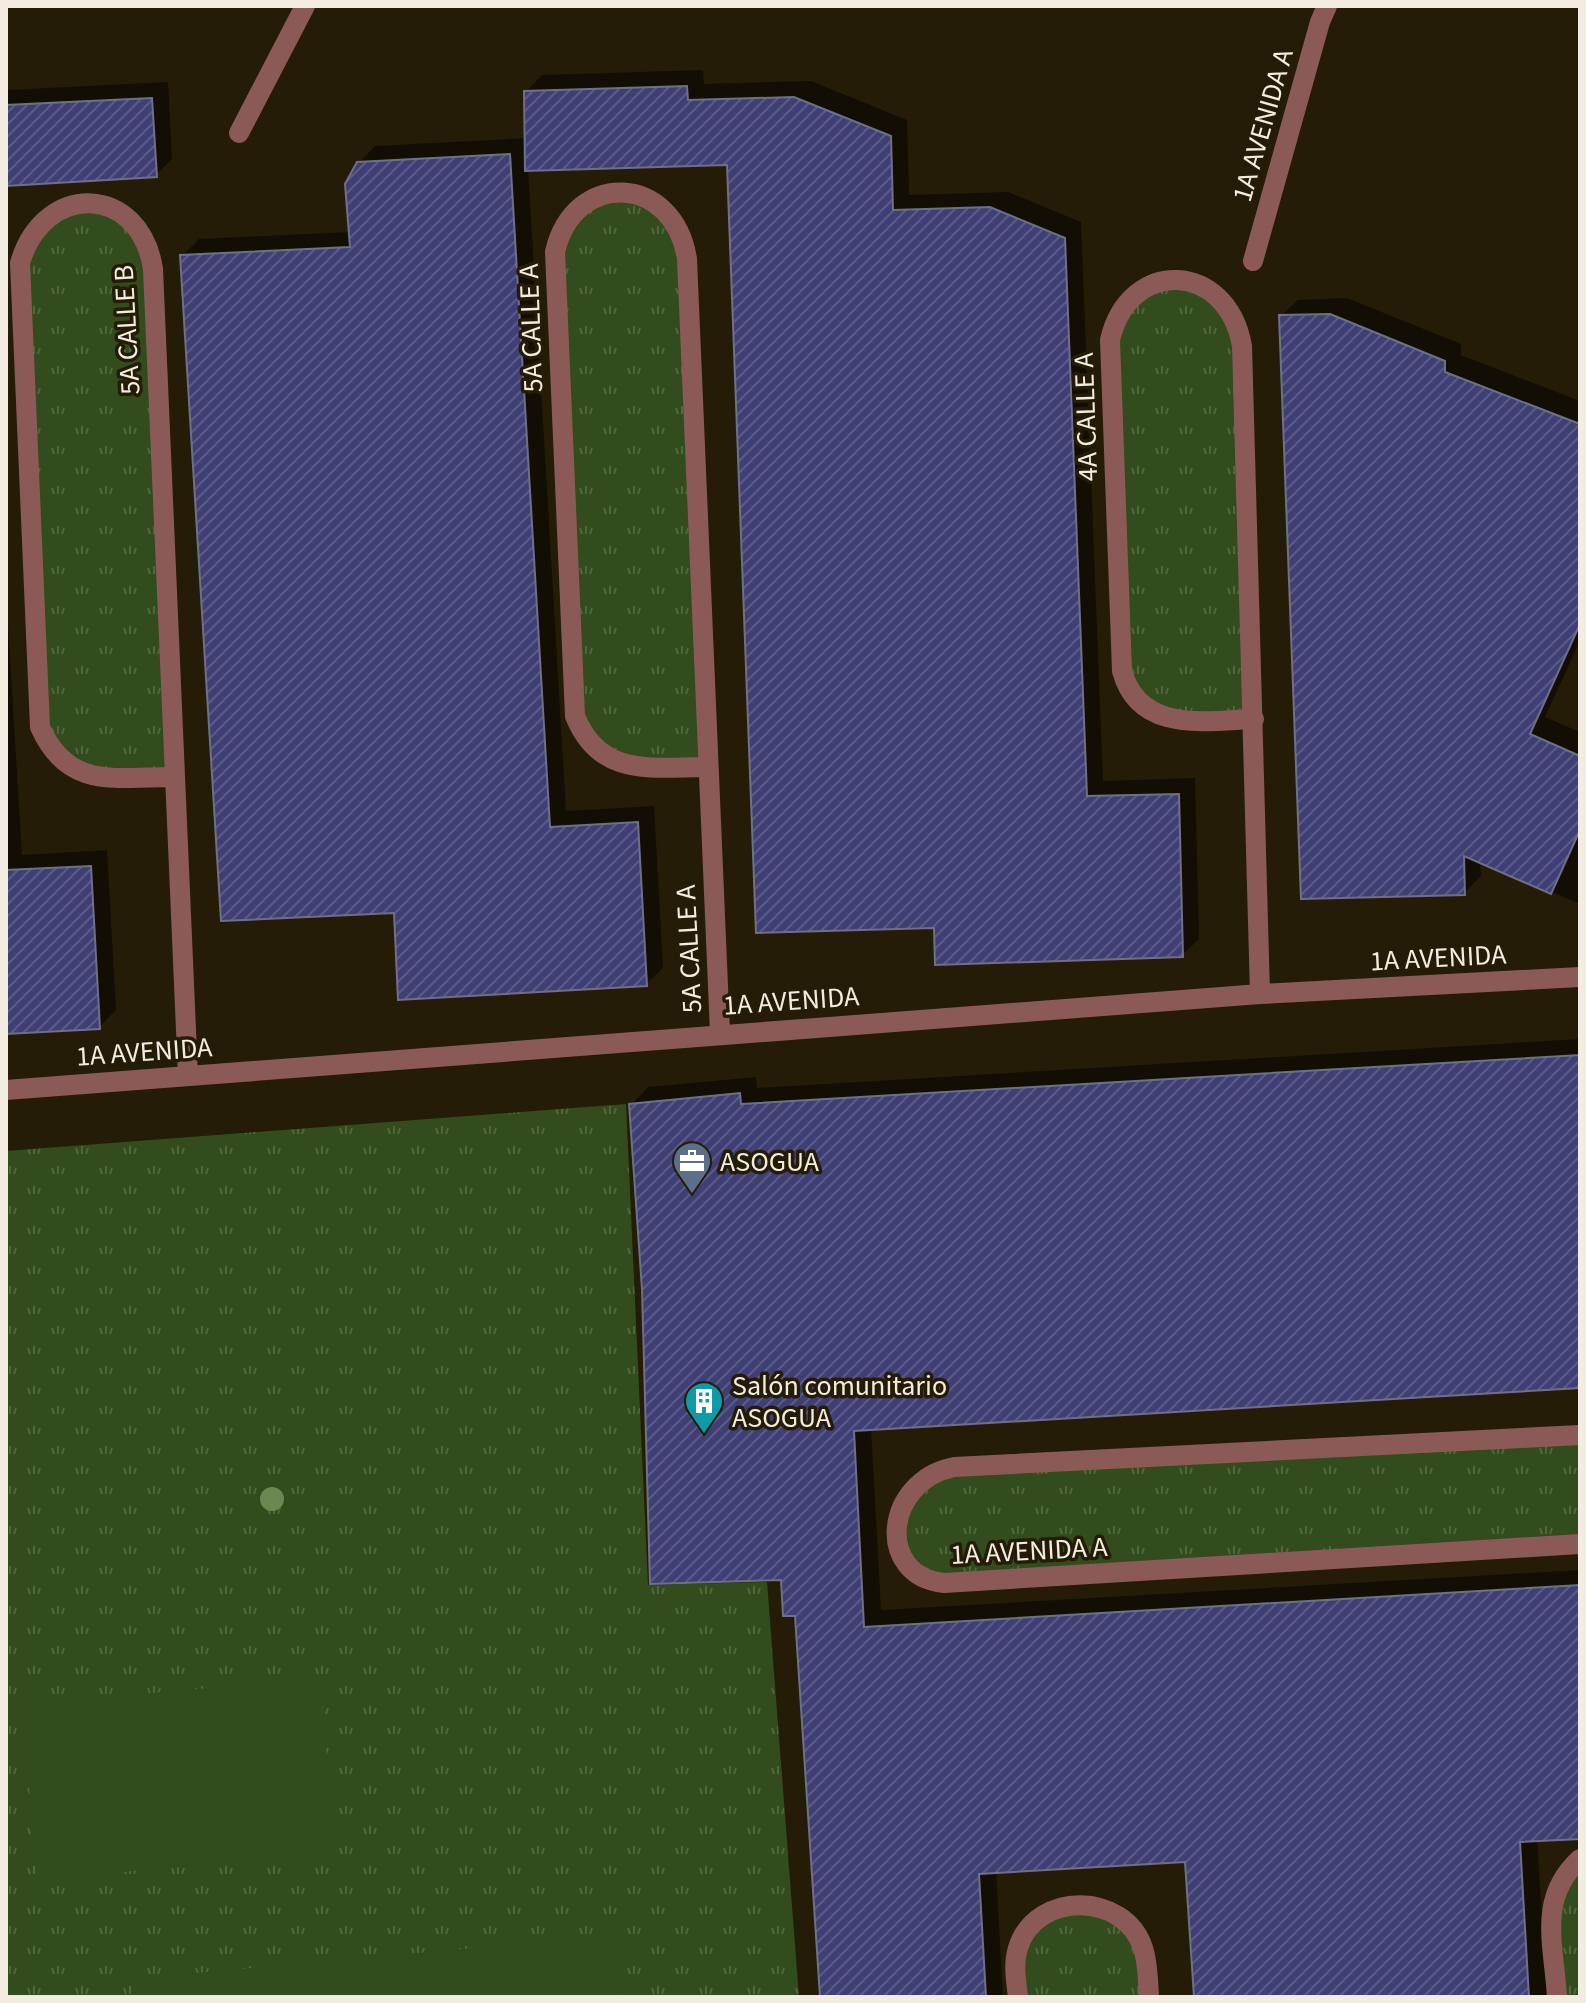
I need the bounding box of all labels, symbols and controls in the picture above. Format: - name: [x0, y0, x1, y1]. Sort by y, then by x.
- street label: 1A AVENIDA A: [1222, 43, 1304, 206]
- street label: 5A CALLE A: [509, 262, 553, 393]
- street label: 5A CALLE B: [104, 264, 150, 396]
- street label: 4A CALLE A: [1064, 351, 1108, 482]
- street label: 5A CALLE A: [666, 883, 712, 1014]
- street label: 1A AVENIDA: [1369, 934, 1508, 982]
- street label: 1A AVENIDA: [722, 976, 861, 1026]
- street label: 1A AVENIDA: [75, 1027, 214, 1077]
- office icon: ASOGUA: [671, 1140, 713, 1195]
- place label: ASOGUA: [720, 1142, 820, 1182]
- place label: Salón comunitario ASOGUA: [732, 1366, 947, 1438]
- building icon: Salón comunitario ASOGUA: [683, 1380, 725, 1435]
- street label: 1A AVENIDA A: [950, 1527, 1109, 1575]

